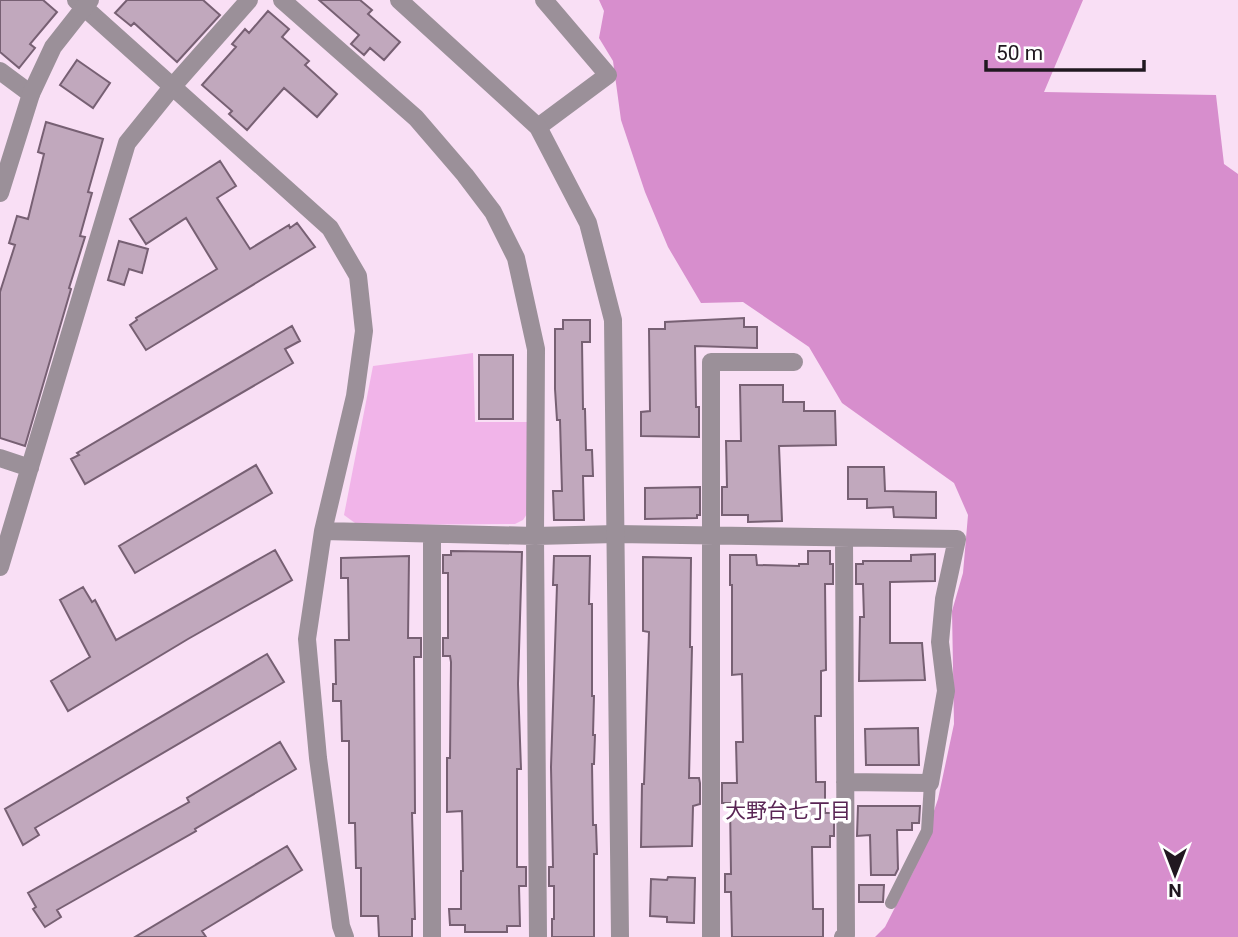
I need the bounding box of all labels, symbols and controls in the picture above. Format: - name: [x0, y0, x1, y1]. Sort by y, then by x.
- scale bar: [986, 28, 1144, 72]
- text: 50 m: [996, 41, 1043, 65]
- district label: 大野台七丁目: [725, 799, 851, 823]
- north arrow: [1140, 839, 1210, 909]
- text: N: [1168, 879, 1182, 902]

